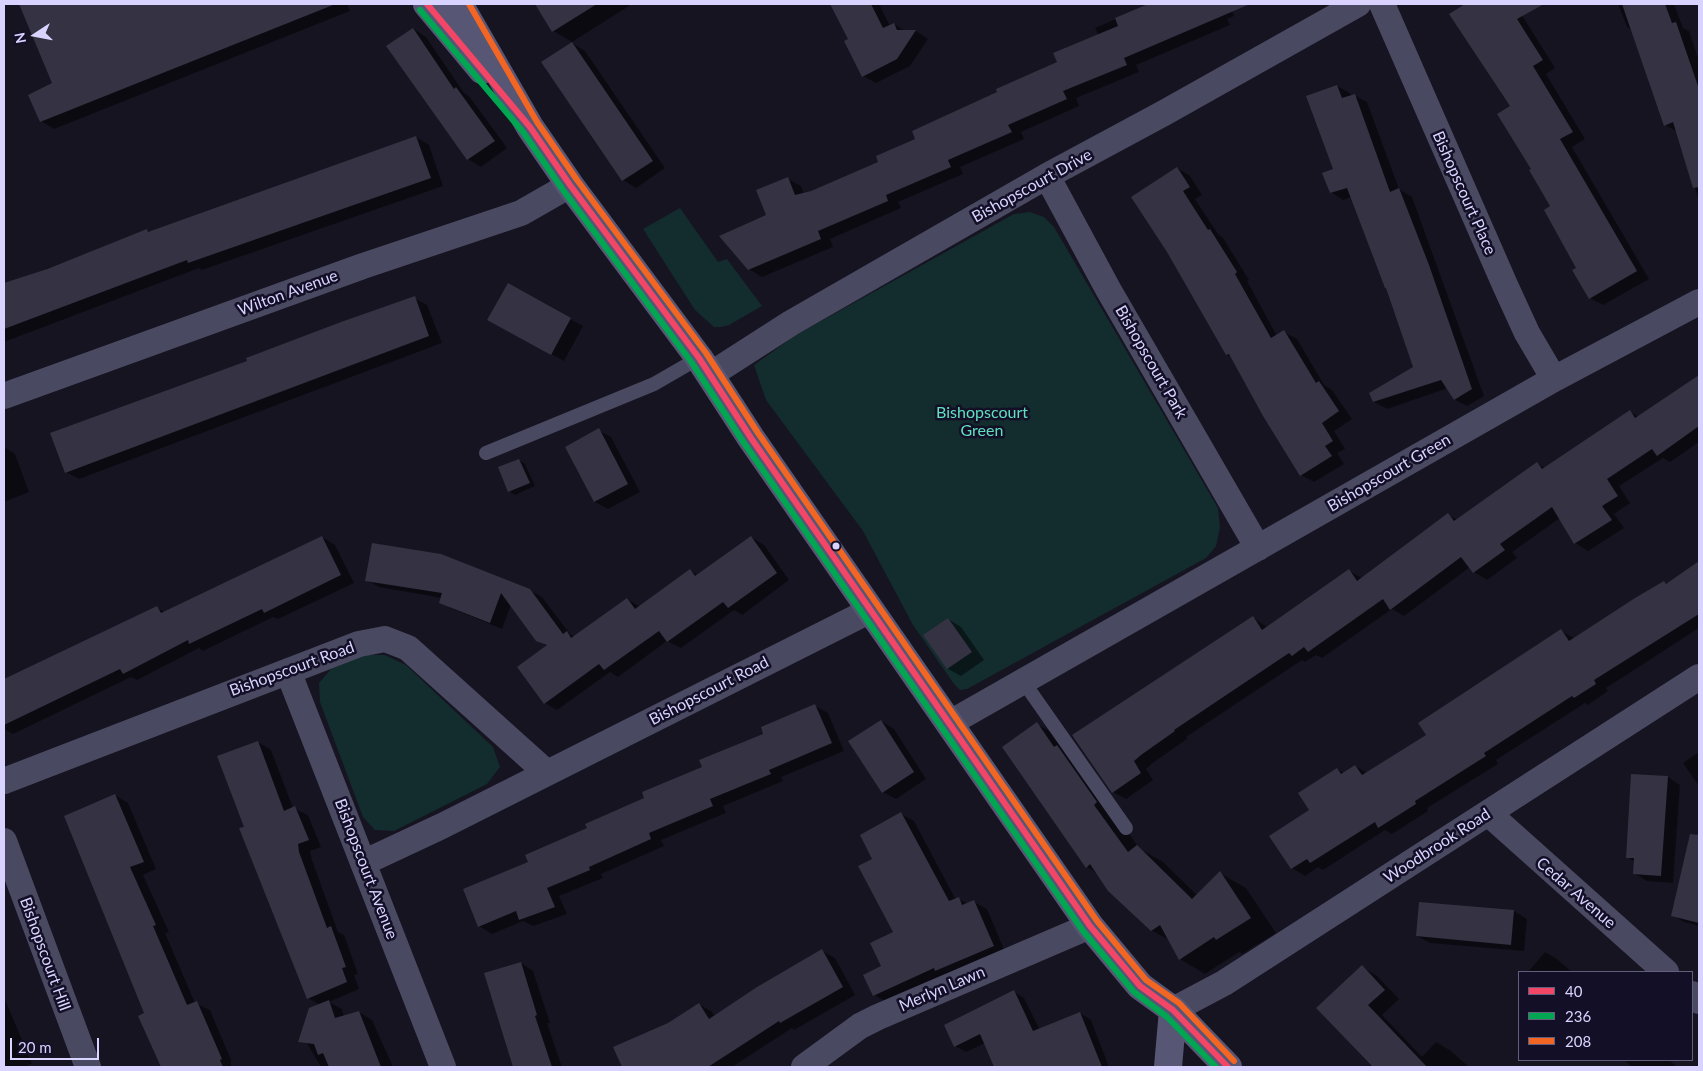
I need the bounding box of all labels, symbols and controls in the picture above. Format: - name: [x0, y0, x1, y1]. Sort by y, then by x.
- north arrow: [10, 10, 60, 60]
- text: N: [10, 31, 29, 45]
- street label: Bishopscourt Place: [1428, 128, 1500, 258]
- street label: Bishopscourt Drive: [969, 145, 1095, 227]
- street label: Wilton Avenue: [235, 266, 341, 320]
- street label: Bishopscourt Park: [1111, 302, 1191, 422]
- park label: Bishopscourt Green: [936, 403, 1028, 441]
- street label: Bishopscourt Green: [1324, 430, 1454, 516]
- unlabelled marker: [831, 541, 841, 551]
- street label: Bishopscourt Road: [227, 637, 357, 701]
- street label: Bishopscourt Road: [646, 653, 772, 729]
- street label: Bishopscourt Avenue: [330, 796, 402, 942]
- street label: Woodbrook Road: [1380, 804, 1494, 888]
- street label: Cedar Avenue: [1532, 853, 1620, 933]
- street label: Bishopscourt Hill: [16, 895, 74, 1013]
- street label: Merlyn Lawn: [896, 962, 988, 1016]
- legend: [1518, 971, 1693, 1061]
- text: 40: [1565, 982, 1582, 1000]
- text: 236: [1565, 1007, 1591, 1025]
- scale bar: [12, 1028, 101, 1060]
- text: 208: [1565, 1032, 1591, 1050]
- text: 20 m: [18, 1038, 52, 1056]

